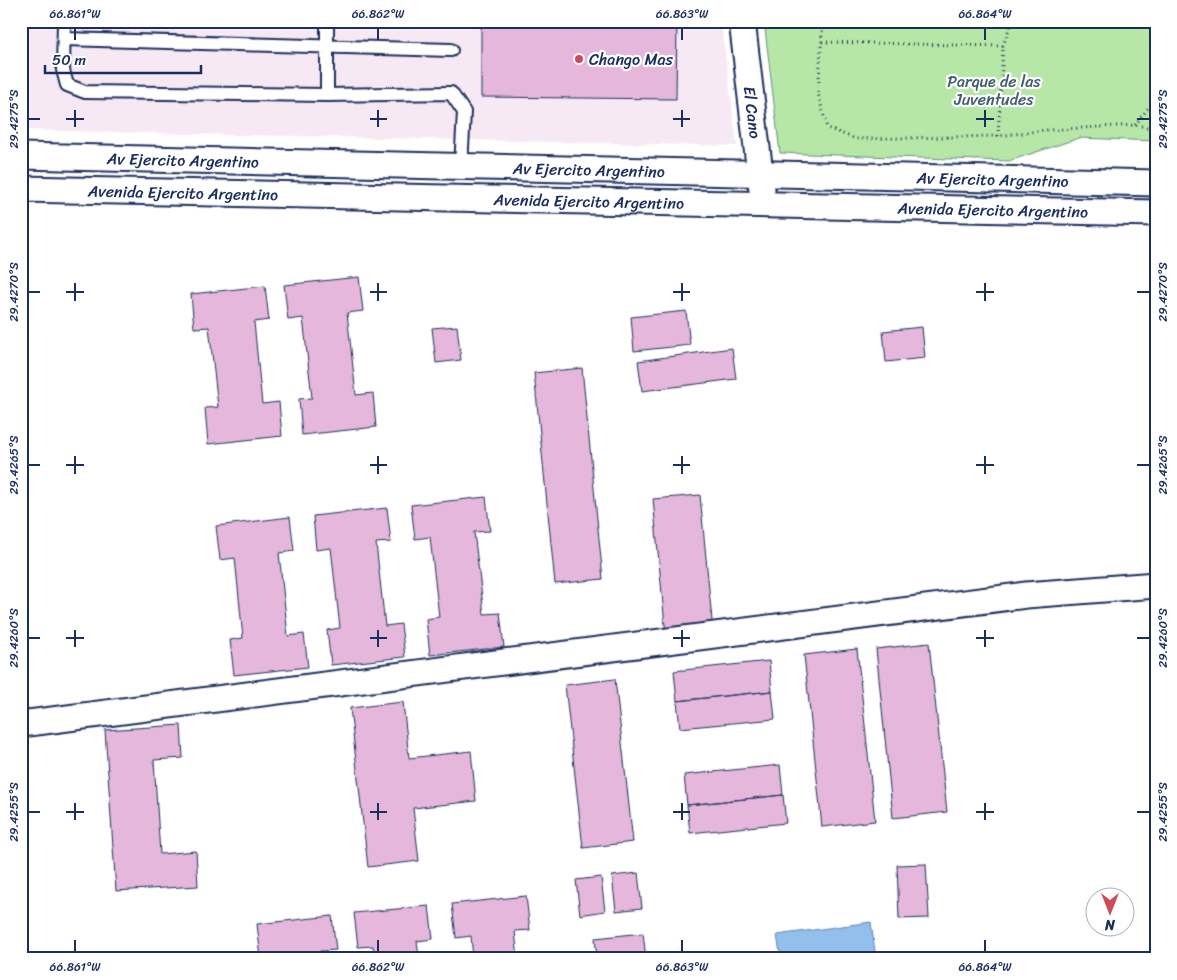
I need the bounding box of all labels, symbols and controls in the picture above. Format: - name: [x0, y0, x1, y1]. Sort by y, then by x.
- text: 66.861°W: [50, 3, 101, 25]
- text: 66.862°W: [352, 3, 405, 25]
- text: 66.863°W: [656, 3, 709, 25]
- text: 66.864°W: [958, 3, 1012, 25]
- scale bar: [45, 42, 201, 74]
- place label: Chango Mas: [589, 45, 673, 74]
- text: 50 m: [52, 47, 87, 73]
- marker: Chango Mas: [573, 53, 585, 65]
- park label: Parque de las Juventudes: [947, 67, 1041, 114]
- street label: El Cano: [735, 85, 770, 140]
- text: 29.4275°S: [3, 89, 25, 149]
- text: 29.4275°S: [1152, 89, 1174, 149]
- street label: Av Ejercito Argentino: [106, 144, 259, 177]
- street label: Av Ejercito Argentino: [512, 154, 665, 186]
- street label: Av Ejercito Argentino: [915, 163, 1069, 196]
- street label: Avenida Ejercito Argentino: [86, 176, 278, 209]
- street label: Avenida Ejercito Argentino: [492, 185, 684, 218]
- street label: Avenida Ejercito Argentino: [896, 194, 1088, 227]
- text: 29.4270°S: [3, 262, 25, 322]
- text: 29.4270°S: [1152, 262, 1174, 322]
- text: 29.4265°S: [3, 435, 25, 495]
- text: 29.4265°S: [1152, 435, 1174, 495]
- text: 29.4260°S: [3, 608, 25, 668]
- text: 29.4260°S: [1152, 608, 1174, 668]
- text: 29.4255°S: [3, 782, 25, 842]
- text: 29.4255°S: [1152, 782, 1174, 842]
- north arrow: [1084, 888, 1134, 938]
- text: N: [1105, 912, 1116, 937]
- text: 66.861°W: [50, 956, 101, 978]
- text: 66.862°W: [352, 956, 405, 978]
- text: 66.863°W: [656, 956, 709, 978]
- text: 66.864°W: [958, 956, 1012, 978]

